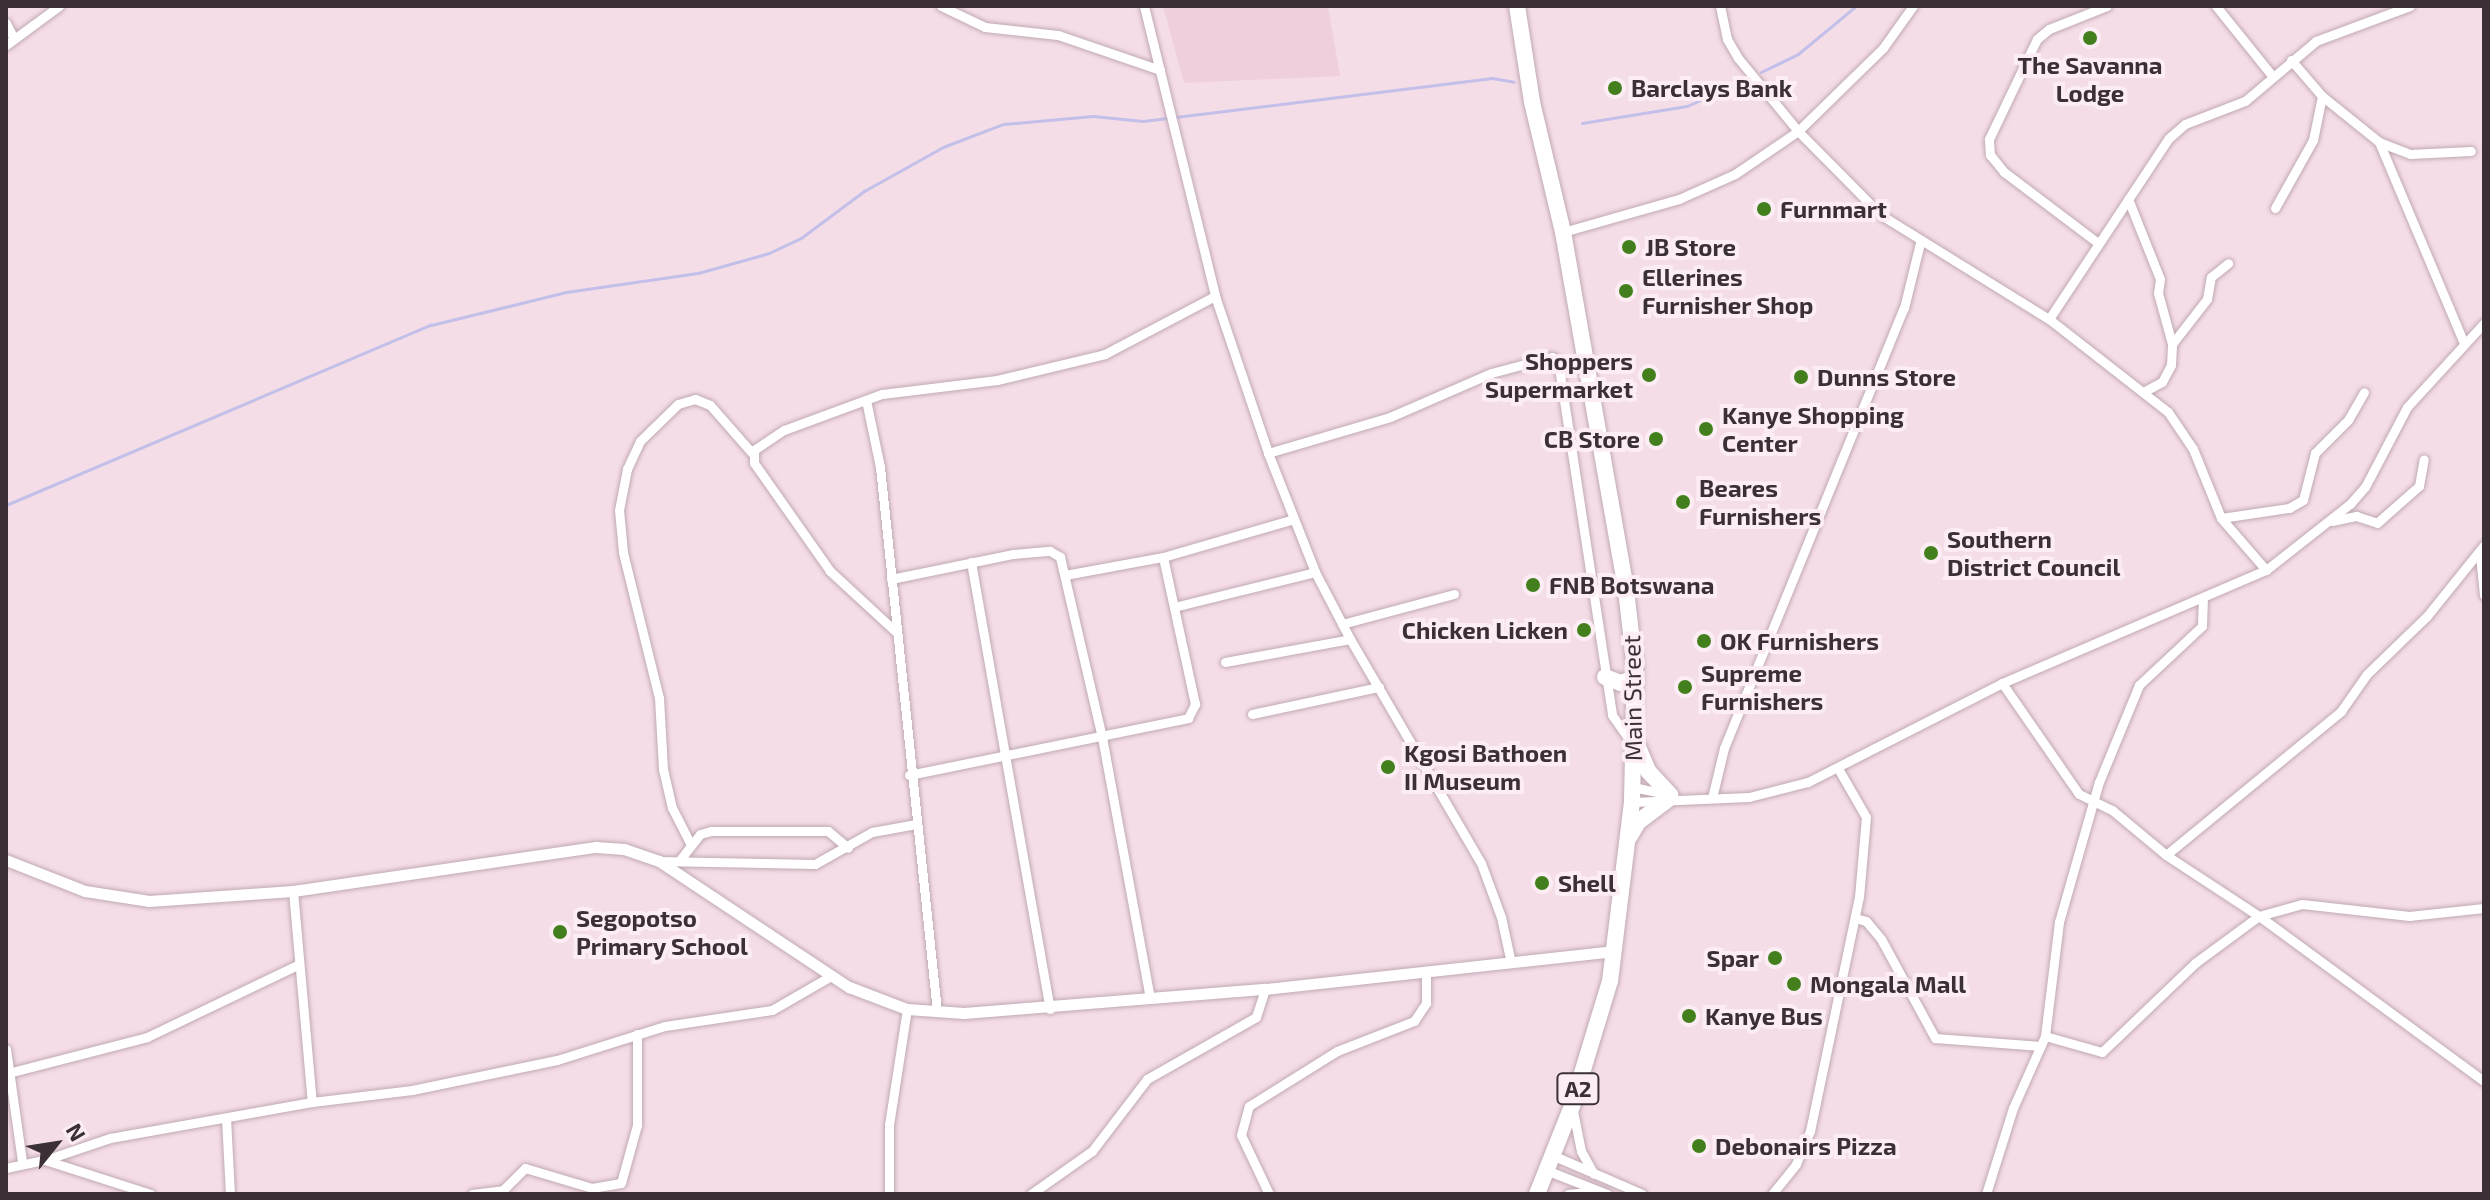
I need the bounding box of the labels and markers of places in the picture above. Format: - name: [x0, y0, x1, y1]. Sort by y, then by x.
- marker: The Savanna Lodge: [2081, 29, 2099, 47]
- place label: The Savanna Lodge: [2018, 51, 2162, 107]
- place label: Barclays Bank: [1631, 74, 1792, 102]
- marker: Barclays Bank: [1606, 79, 1624, 97]
- place label: Furnmart: [1780, 195, 1887, 223]
- marker: Furnmart: [1755, 200, 1773, 218]
- place label: JB Store: [1645, 233, 1736, 261]
- marker: JB Store: [1620, 238, 1638, 256]
- place label: Ellerines Furnisher Shop: [1642, 263, 1814, 319]
- marker: Ellerines Furnisher Shop: [1617, 282, 1635, 300]
- place label: Shoppers Supermarket: [1485, 347, 1633, 403]
- place label: Dunns Store: [1817, 363, 1956, 391]
- marker: Shoppers Supermarket: [1640, 366, 1658, 384]
- marker: Dunns Store: [1792, 368, 1810, 386]
- place label: Kanye Shopping Center: [1722, 401, 1904, 457]
- marker: Kanye Shopping Center: [1697, 420, 1715, 438]
- place label: CB Store: [1544, 425, 1640, 453]
- marker: CB Store: [1647, 430, 1665, 448]
- place label: Beares Furnishers: [1699, 474, 1821, 530]
- marker: Beares Furnishers: [1674, 493, 1692, 511]
- place label: Southern District Council: [1947, 525, 2120, 581]
- marker: Southern District Council: [1922, 544, 1940, 562]
- place label: FNB Botswana: [1549, 571, 1714, 599]
- marker: FNB Botswana: [1524, 576, 1542, 594]
- place label: Chicken Licken: [1402, 616, 1568, 644]
- marker: Chicken Licken: [1575, 621, 1593, 639]
- place label: OK Furnishers: [1720, 627, 1879, 655]
- marker: OK Furnishers: [1695, 632, 1713, 650]
- place label: Supreme Furnishers: [1701, 659, 1823, 715]
- marker: Supreme Furnishers: [1676, 678, 1694, 696]
- place label: Kgosi Bathoen II Museum: [1404, 739, 1567, 795]
- marker: Kgosi Bathoen II Museum: [1379, 758, 1397, 776]
- place label: Shell: [1558, 869, 1616, 897]
- marker: Shell: [1533, 874, 1551, 892]
- place label: Segopotso Primary School: [576, 904, 748, 960]
- marker: Segopotso Primary School: [551, 923, 569, 941]
- place label: Spar: [1707, 944, 1759, 972]
- marker: Spar: [1766, 949, 1784, 967]
- place label: Mongala Mall: [1810, 970, 1966, 998]
- marker: Mongala Mall: [1785, 975, 1803, 993]
- place label: Kanye Bus: [1705, 1002, 1823, 1030]
- marker: Kanye Bus: [1680, 1007, 1698, 1025]
- place label: Debonairs Pizza: [1715, 1132, 1897, 1160]
- marker: Debonairs Pizza: [1690, 1137, 1708, 1155]

